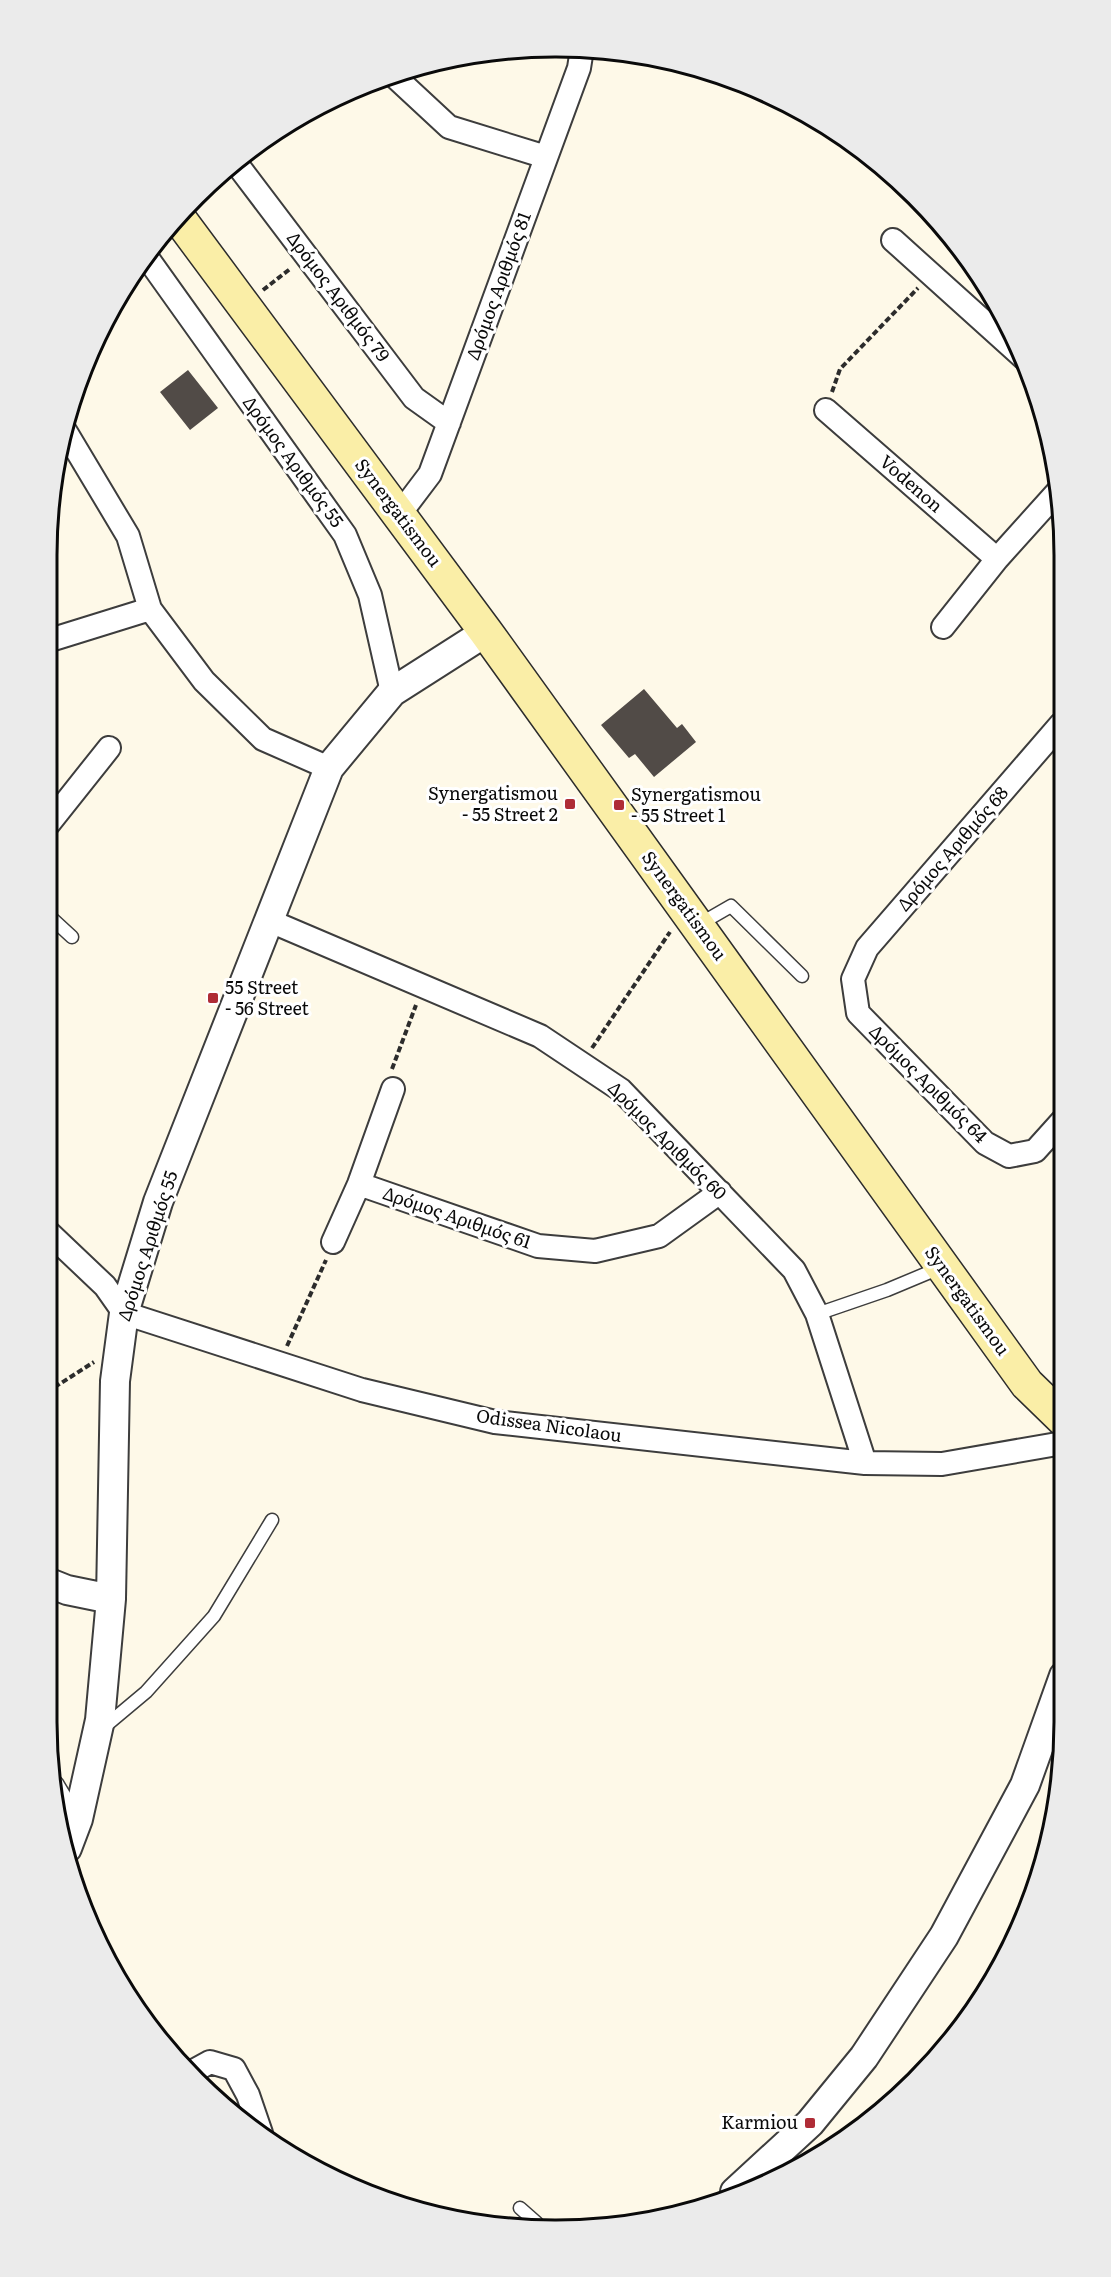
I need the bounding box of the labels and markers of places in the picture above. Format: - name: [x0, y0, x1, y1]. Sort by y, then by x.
- place label: Synergatismou - 55 Street 2: [428, 779, 558, 827]
- place label: Synergatismou - 55 Street 1: [631, 780, 761, 828]
- marker: Synergatismou - 55 Street 2: [563, 797, 577, 811]
- marker: Synergatismou - 55 Street 1: [612, 798, 626, 812]
- place label: 55 Street - 56 Street: [225, 973, 310, 1021]
- marker: 55 Street - 56 Street: [206, 991, 220, 1005]
- place label: Karmiou: [721, 2108, 798, 2135]
- marker: Karmiou: [803, 2116, 817, 2130]

